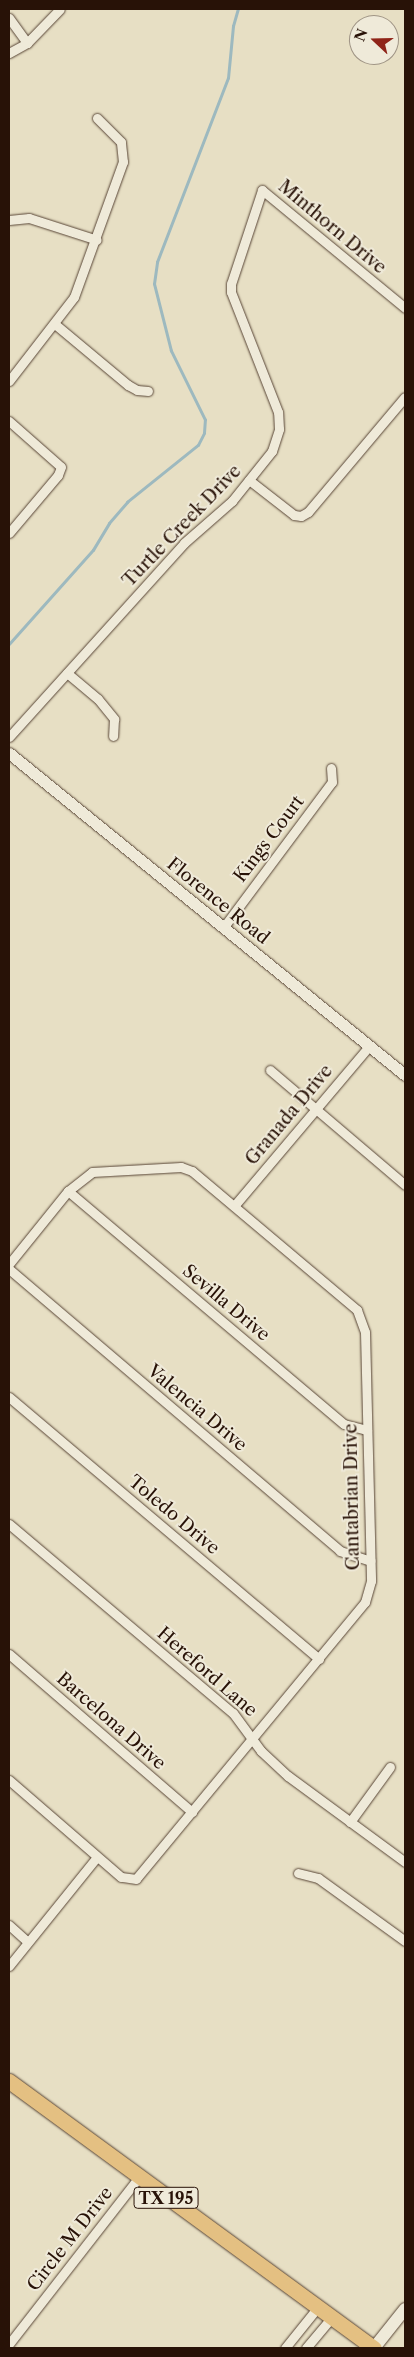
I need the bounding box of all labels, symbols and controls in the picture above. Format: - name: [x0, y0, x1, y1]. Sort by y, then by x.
- north arrow: [349, 15, 399, 65]
- text: N: [350, 26, 372, 44]
- street label: Minthorn Drive: [274, 176, 390, 278]
- street label: Turtle Creek Drive: [118, 460, 246, 592]
- street label: Kings Court: [229, 791, 309, 887]
- street label: Florence Road: [162, 853, 274, 949]
- street label: Granada Drive: [241, 1060, 337, 1170]
- street label: Sevilla Drive: [178, 1260, 274, 1346]
- street label: Valencia Drive: [143, 1360, 251, 1456]
- street label: Cantabrian Drive: [340, 1423, 364, 1571]
- street label: Toledo Drive: [124, 1471, 224, 1559]
- street label: Hereford Lane: [153, 1623, 261, 1721]
- street label: Barcelona Drive: [52, 1668, 170, 1774]
- street label: Circle M Drive: [23, 2183, 117, 2295]
- road number: TX 195: [132, 2184, 200, 2212]

